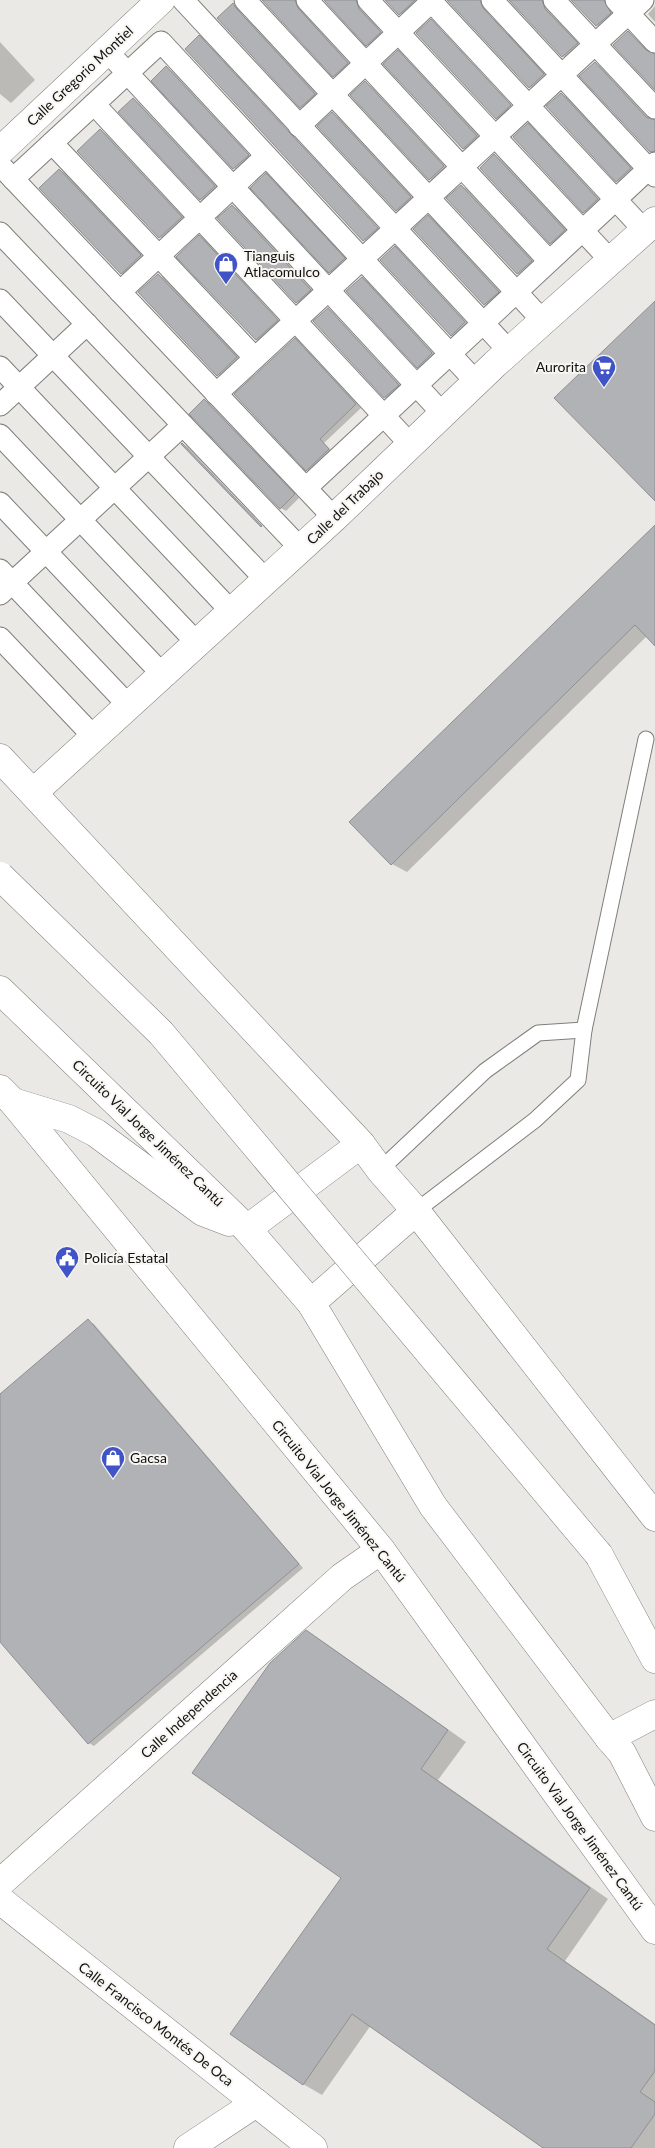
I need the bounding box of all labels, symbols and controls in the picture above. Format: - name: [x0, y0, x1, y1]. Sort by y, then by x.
- street label: Calle Gregorio Montiel: [23, 22, 136, 129]
- place label: Tianguis Atlacomulco: [244, 247, 320, 280]
- shop icon: Tianguis Atlacomulco: [213, 251, 239, 285]
- supermarket icon: Aurorita: [591, 354, 617, 388]
- place label: Aurorita: [536, 358, 586, 375]
- street label: Calle del Trabajo: [303, 466, 387, 548]
- street label: Circuito Vial Jorge Jiménez Cantú: [69, 1056, 228, 1210]
- public building icon: Policía Estatal: [54, 1245, 80, 1279]
- place label: Policía Estatal: [84, 1249, 168, 1266]
- street label: Circuito Vial Jorge Jiménez Cantú: [269, 1416, 410, 1585]
- shop icon: Gacsa: [100, 1445, 126, 1479]
- place label: Gacsa: [130, 1449, 167, 1466]
- street label: Calle Independencia: [137, 1666, 240, 1761]
- street label: Circuito Vial Jorge Jiménez Cantú: [514, 1738, 647, 1913]
- street label: Calle Francisco Montés De Oca: [75, 1958, 237, 2089]

